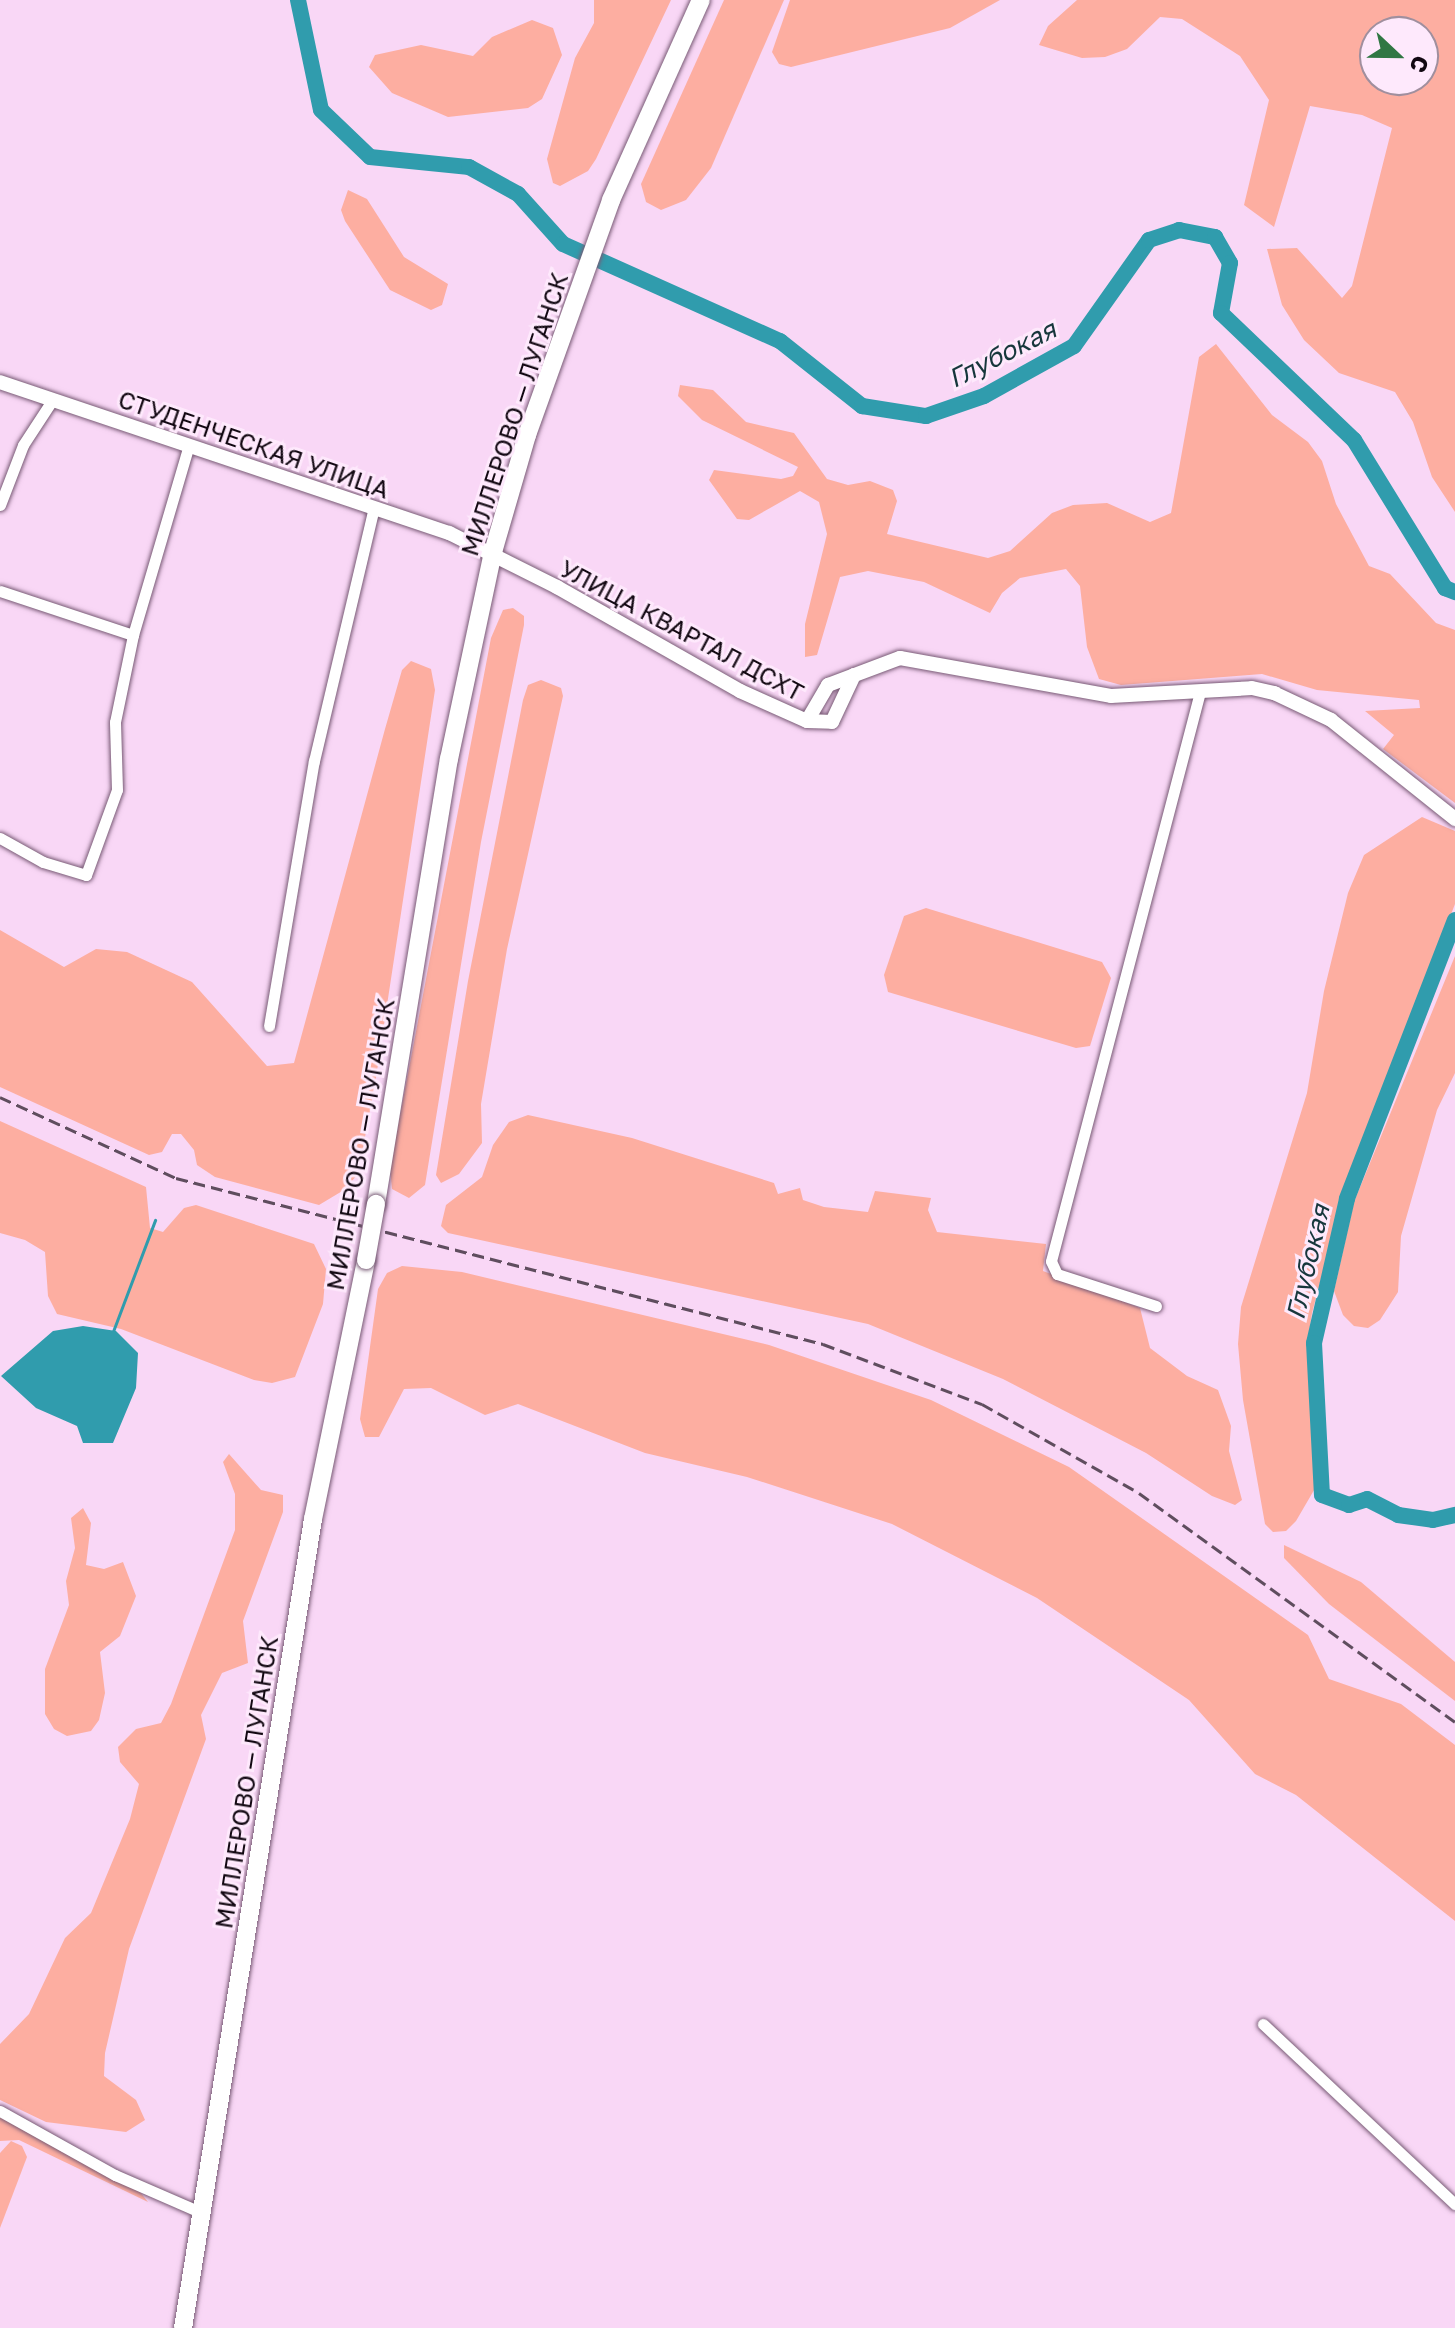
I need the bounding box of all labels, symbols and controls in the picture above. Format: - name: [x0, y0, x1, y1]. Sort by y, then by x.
- north arrow: [1359, 16, 1439, 96]
- text: С: [1404, 52, 1435, 77]
- street label: МИЛЛЕРОВО — ЛУГАНСК: [455, 269, 573, 559]
- water label: Глубокая: [943, 314, 1061, 394]
- street label: СТУДЕНЧЕСКАЯ УЛИЦА: [115, 384, 393, 504]
- street label: УЛИЦА КВАРТАЛ ДСХТ: [555, 554, 809, 706]
- street label: МИЛЛЕРОВО — ЛУГАНСК: [320, 996, 400, 1292]
- water label: Глубокая: [1280, 1202, 1336, 1322]
- street label: МИЛЛЕРОВО — ЛУГАНСК: [209, 1633, 283, 1931]

